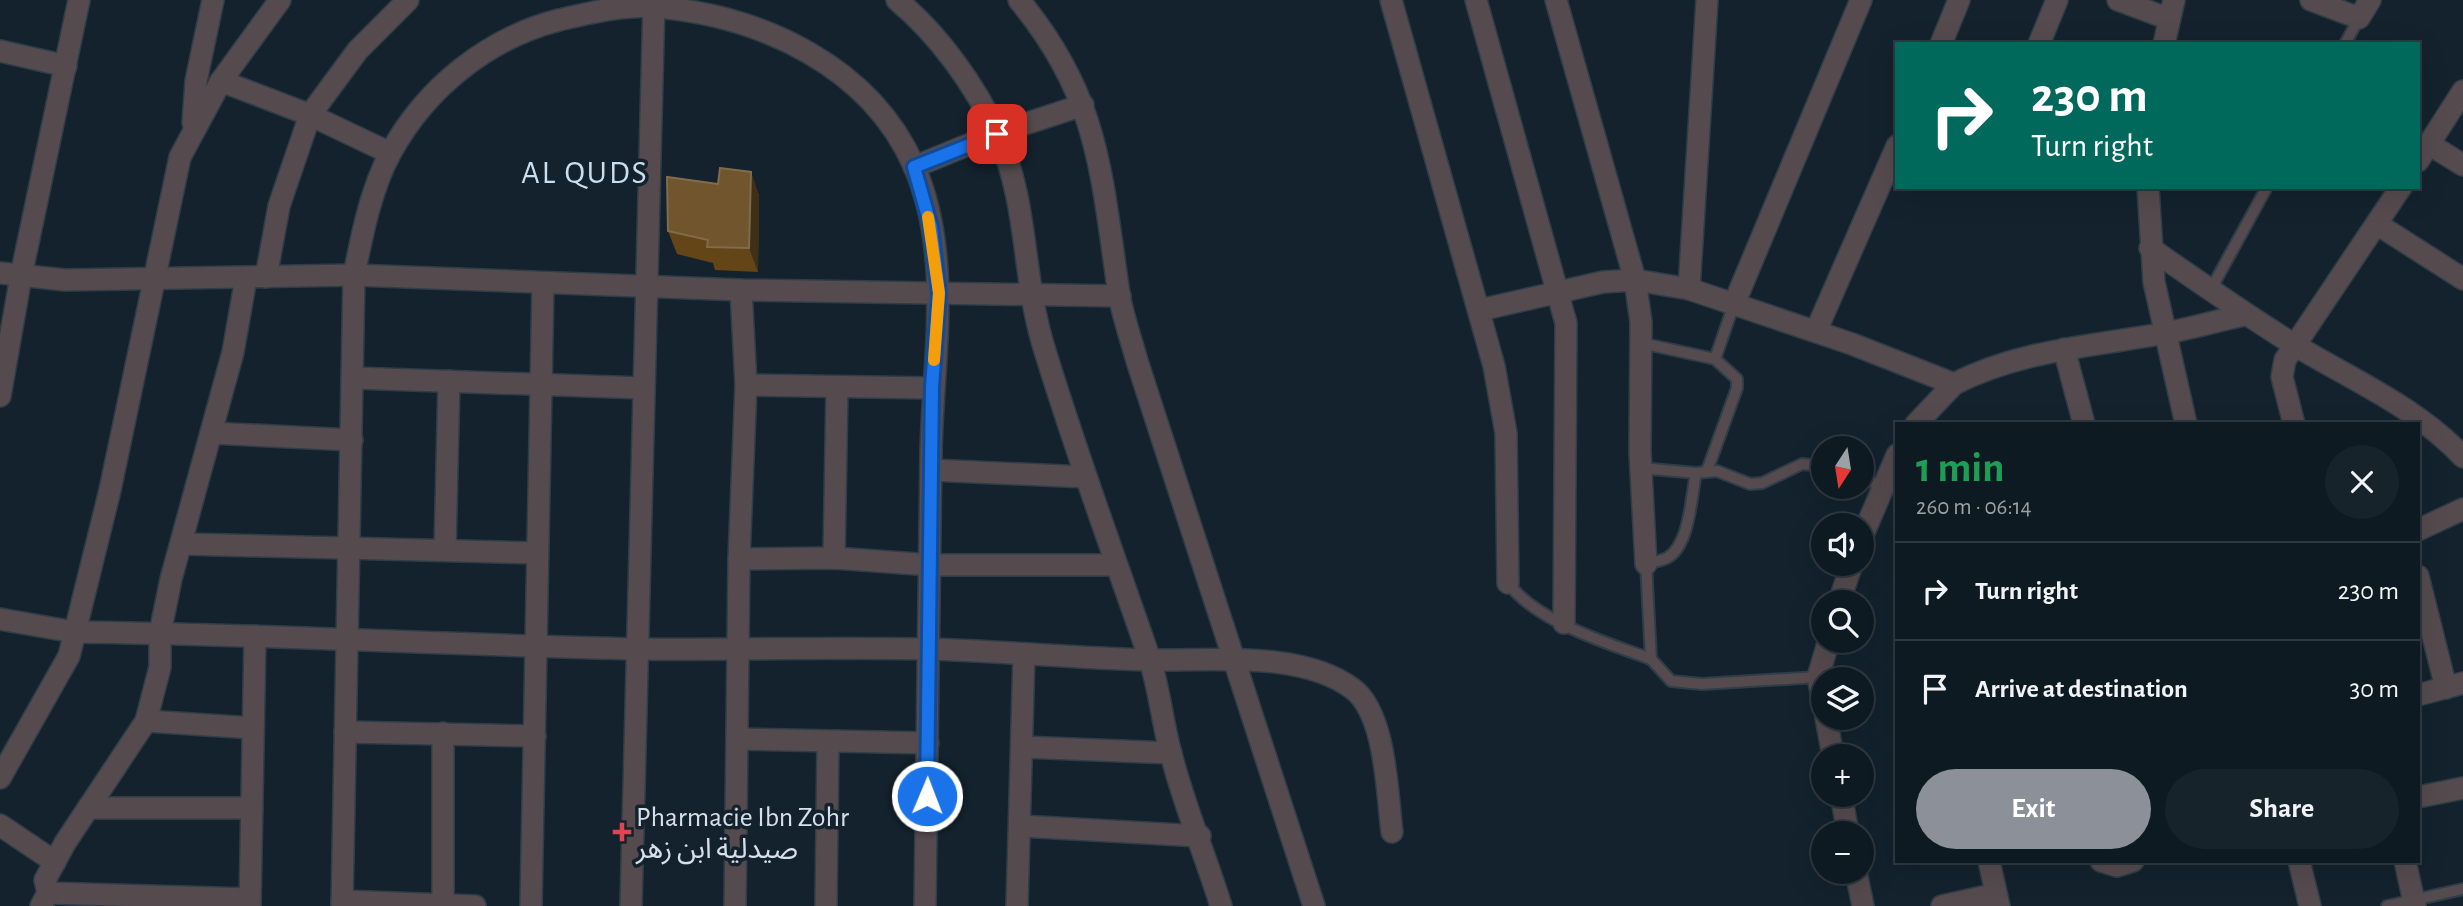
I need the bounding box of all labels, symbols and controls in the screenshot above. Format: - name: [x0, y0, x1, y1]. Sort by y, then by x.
- icon: right: [1916, 70, 2007, 161]
- text: 230 m: [2031, 72, 2148, 121]
- pin: [967, 104, 1027, 164]
- icon: arrive: [978, 115, 1016, 153]
- text: Turn right: [2031, 130, 2153, 162]
- district label: AL QUDS: [521, 157, 649, 189]
- north arrow: [1811, 436, 1874, 499]
- map controls: [1811, 436, 1874, 884]
- button: close: [2325, 445, 2399, 519]
- text: 1 min: [1916, 447, 2005, 489]
- text: 260 m · 06:14: [1916, 496, 2032, 519]
- button: sound: [1811, 513, 1874, 576]
- icon: right: [1916, 572, 1954, 610]
- text: Turn right: [1975, 578, 2078, 604]
- text: 230 m: [2338, 578, 2399, 604]
- button: search: [1811, 590, 1874, 653]
- button: layers: [1811, 667, 1874, 730]
- icon: arrive: [1916, 670, 1954, 708]
- text: Arrive at destination: [1975, 676, 2188, 702]
- text: 30 m: [2349, 676, 2399, 702]
- button: +: [1811, 744, 1874, 807]
- position arrow: [890, 759, 964, 833]
- button: Exit: [1916, 769, 2151, 849]
- button: Share: [2165, 769, 2399, 849]
- place label: Pharmacie Ibn Zohr صيدلية ابن زهر: [635, 804, 849, 865]
- button: −: [1811, 821, 1874, 884]
- marker: Pharmacie Ibn Zohr صيدلية ابن زهر: [614, 824, 630, 840]

